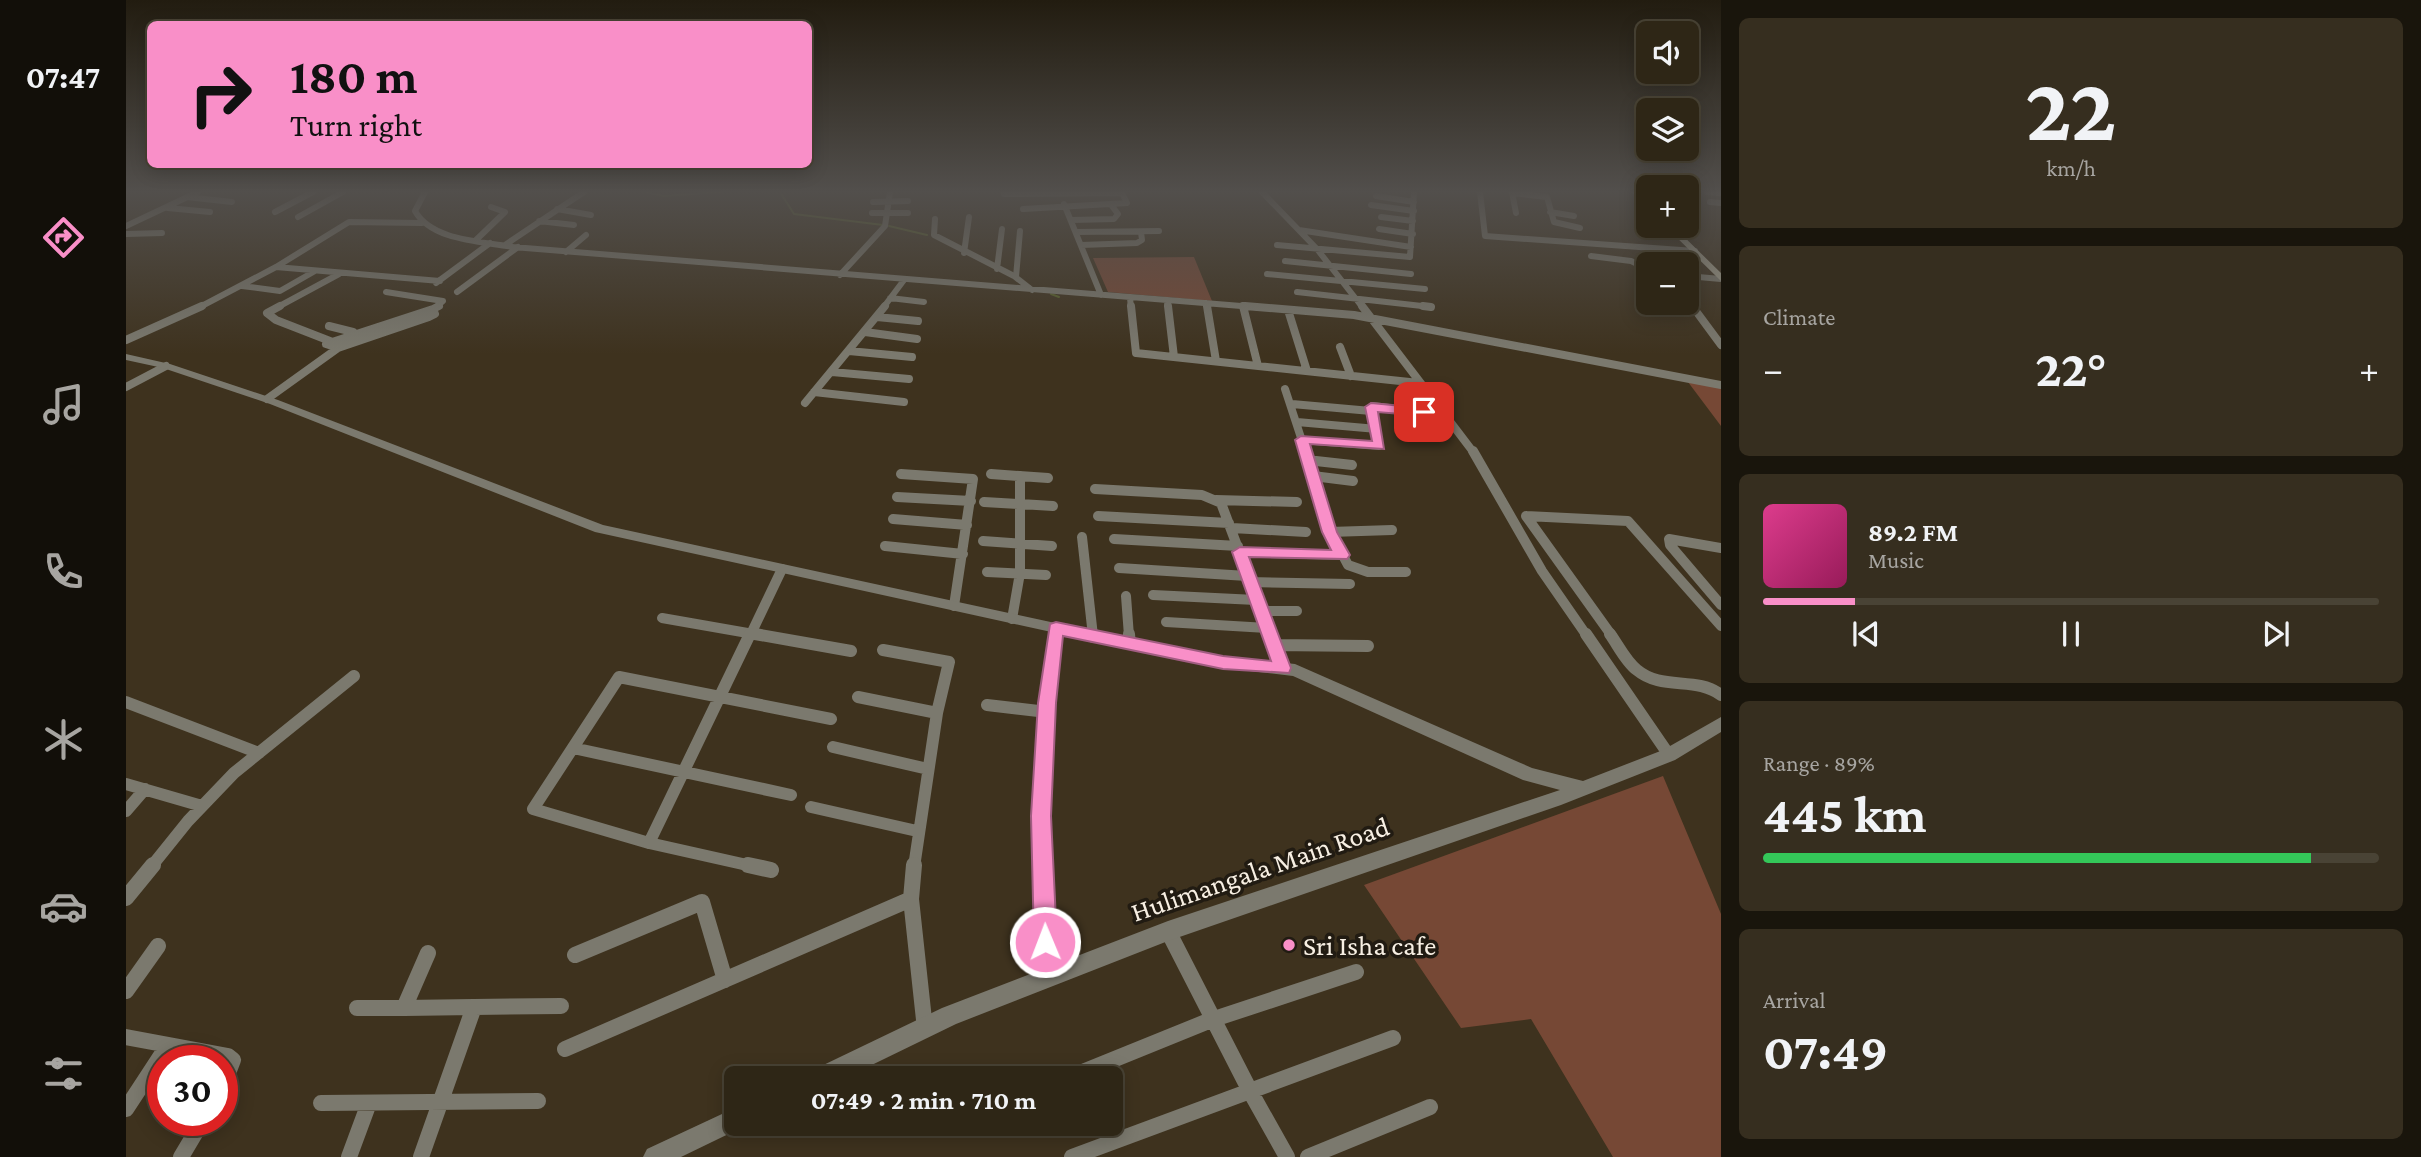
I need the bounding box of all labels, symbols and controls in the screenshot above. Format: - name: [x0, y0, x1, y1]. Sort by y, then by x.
- map controls: [1636, 21, 1699, 315]
- button: sound: [1636, 21, 1699, 84]
- icon: right: [175, 49, 266, 140]
- text: 180 m: [290, 49, 418, 104]
- text: 22: [2025, 58, 2117, 160]
- text: 07:47: [26, 59, 100, 95]
- button: layers: [1636, 98, 1699, 161]
- text: Turn right: [290, 107, 422, 143]
- text: km/h: [2046, 155, 2096, 181]
- button: +: [1636, 175, 1699, 238]
- icon: directions: [39, 213, 88, 262]
- button: −: [1636, 252, 1699, 315]
- text: Climate: [1763, 304, 1835, 330]
- text: 22°: [2035, 339, 2107, 397]
- text: −: [1763, 348, 1783, 390]
- text: +: [2359, 348, 2379, 390]
- icon: music: [39, 380, 88, 429]
- pin: [1394, 382, 1454, 442]
- icon: arrive: [1405, 393, 1443, 431]
- text: 89.2 FM: [1868, 518, 1958, 547]
- icon: phone: [39, 547, 88, 596]
- text: Music: [1868, 547, 1924, 573]
- icon: previous: [1847, 615, 1885, 653]
- icon: pause: [2052, 615, 2090, 653]
- icon: next: [2257, 615, 2295, 653]
- icon: climate: [39, 715, 88, 764]
- text: Range · 89%: [1763, 750, 1875, 776]
- text: 445 km: [1763, 785, 1927, 843]
- street label: Hulimangala Main Road: [1127, 810, 1393, 928]
- icon: car: [39, 882, 88, 931]
- position arrow: [1008, 905, 1082, 979]
- place label: Sri Isha cafe: [1303, 930, 1436, 961]
- marker: Sri Isha cafe: [1281, 937, 1297, 953]
- text: Arrival: [1763, 987, 1826, 1013]
- text: 07:49: [1763, 1022, 1888, 1080]
- speed limit sign: 30: [147, 1045, 238, 1136]
- icon: filters: [39, 1049, 88, 1098]
- text: 07:49 · 2 min · 710 m: [811, 1086, 1036, 1115]

